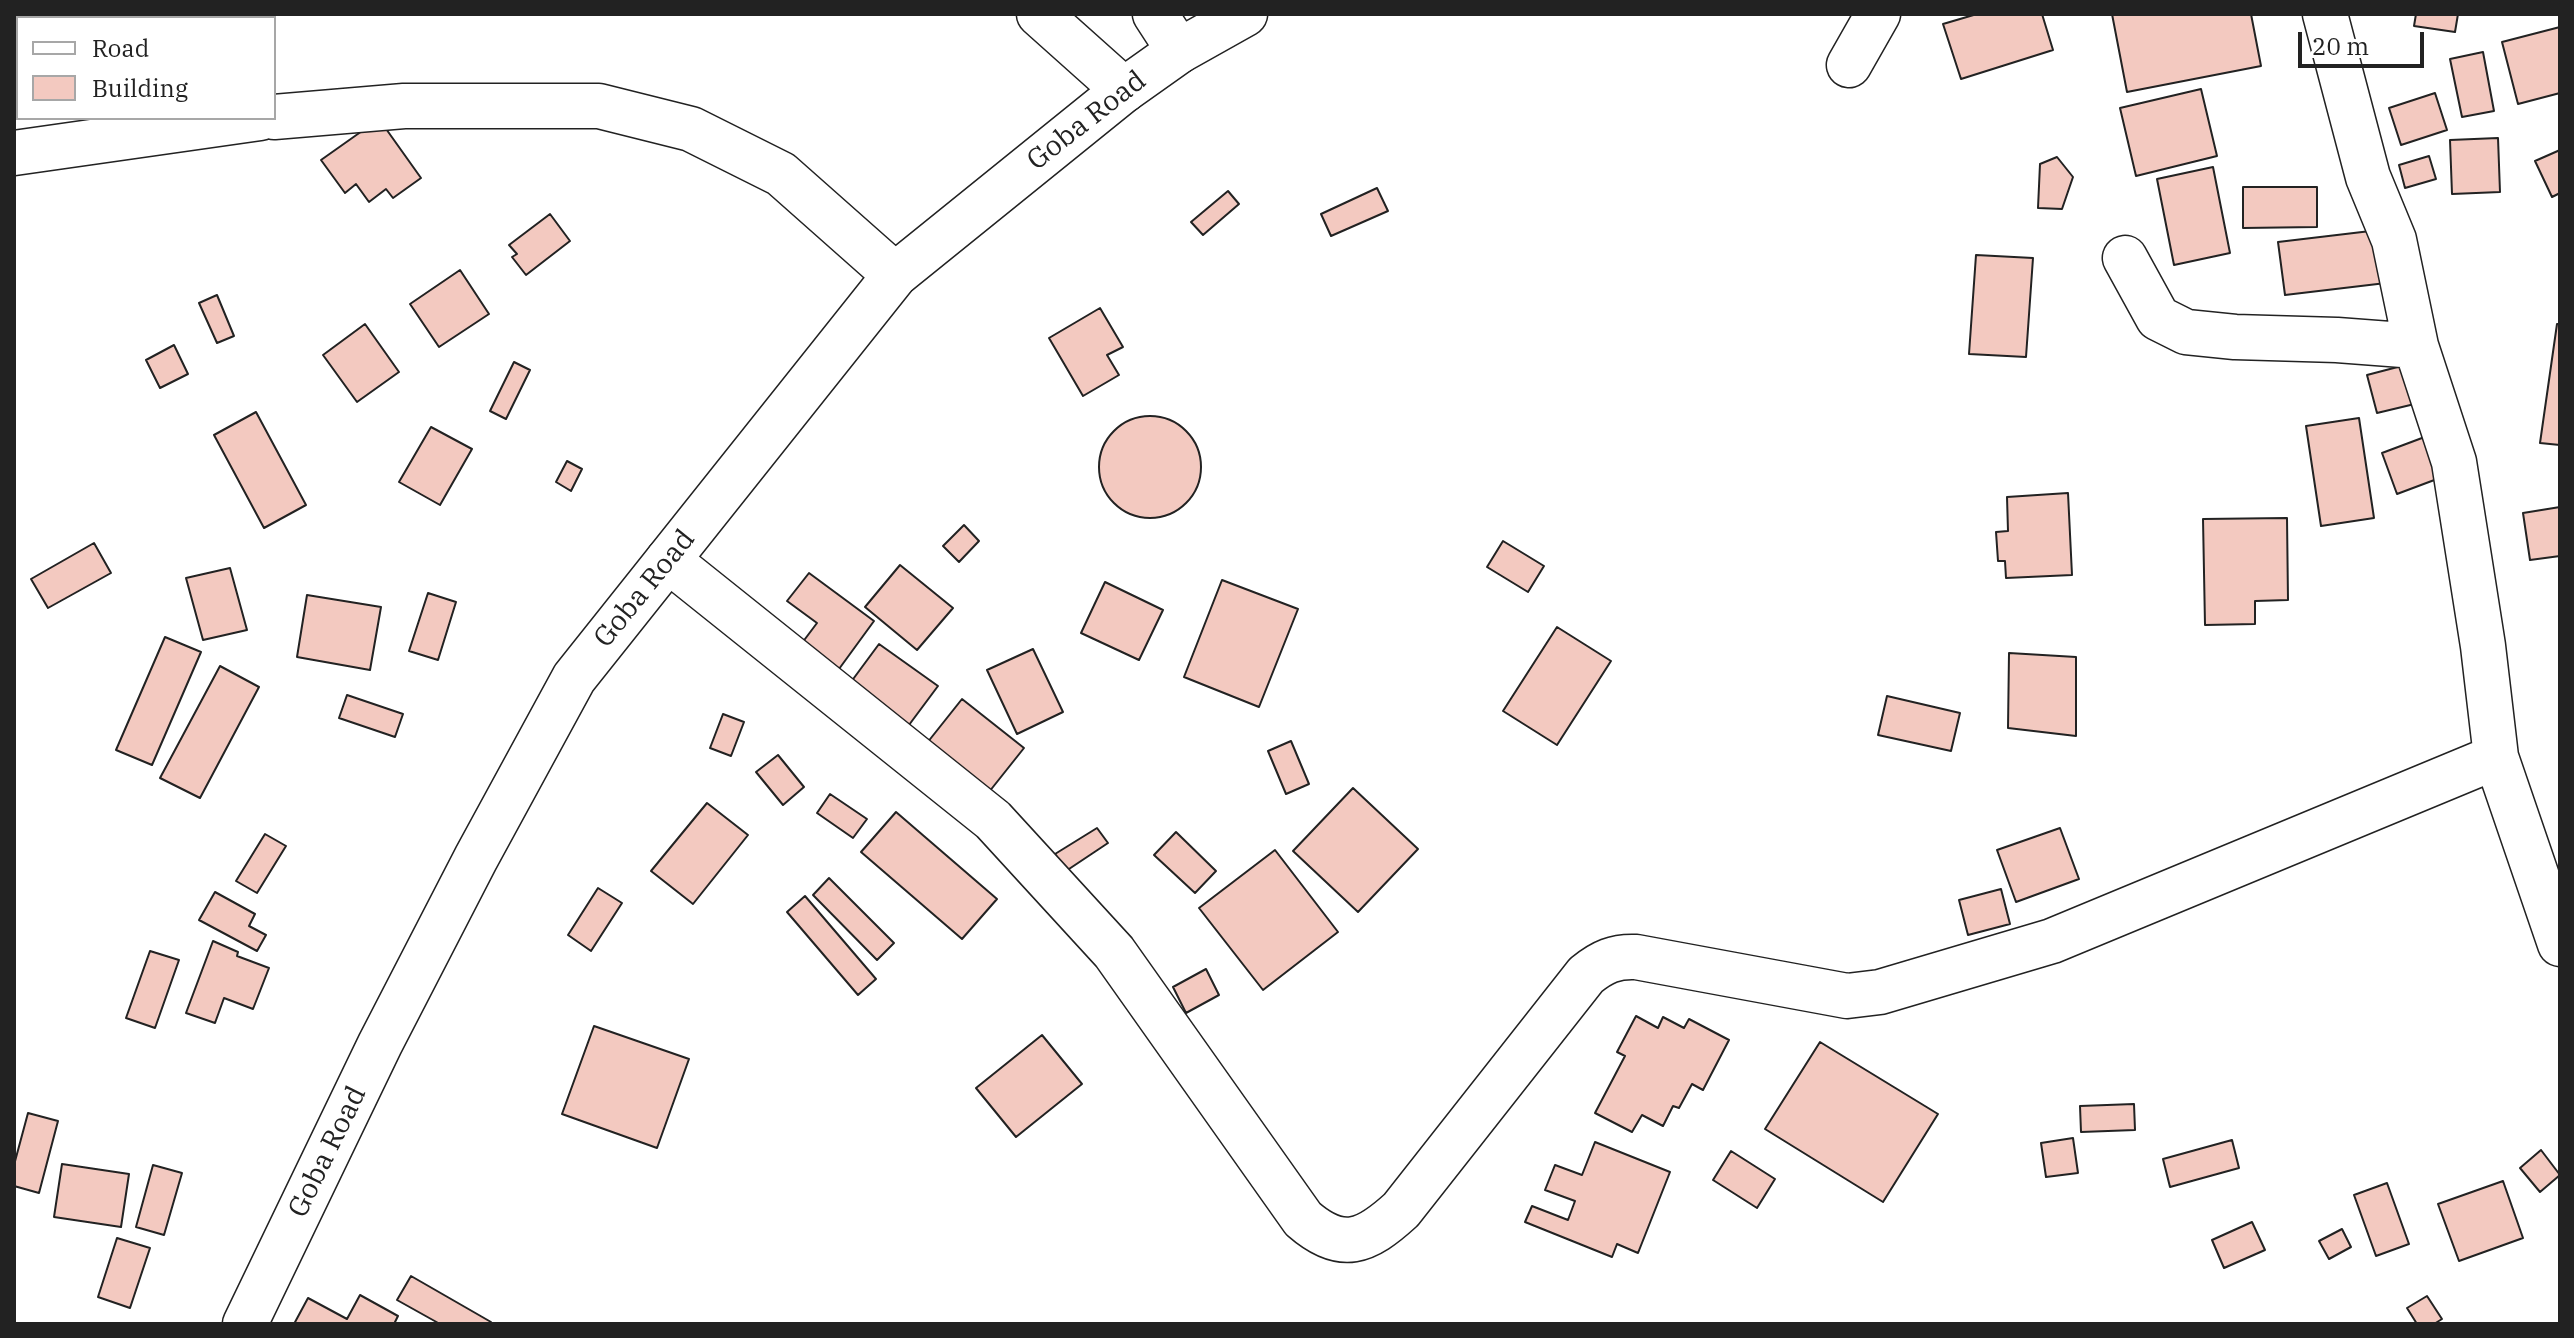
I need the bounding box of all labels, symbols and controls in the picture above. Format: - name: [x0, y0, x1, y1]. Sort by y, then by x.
- legend: [16, 16, 276, 120]
- scale bar: [2302, 16, 2428, 66]
- text: 20 m: [2312, 30, 2369, 62]
- text: Road: [92, 32, 149, 64]
- street label: Goba Road: [1021, 64, 1153, 178]
- text: Building: [92, 72, 188, 104]
- street label: Goba Road: [587, 523, 703, 655]
- street label: Goba Road: [282, 1081, 374, 1223]

